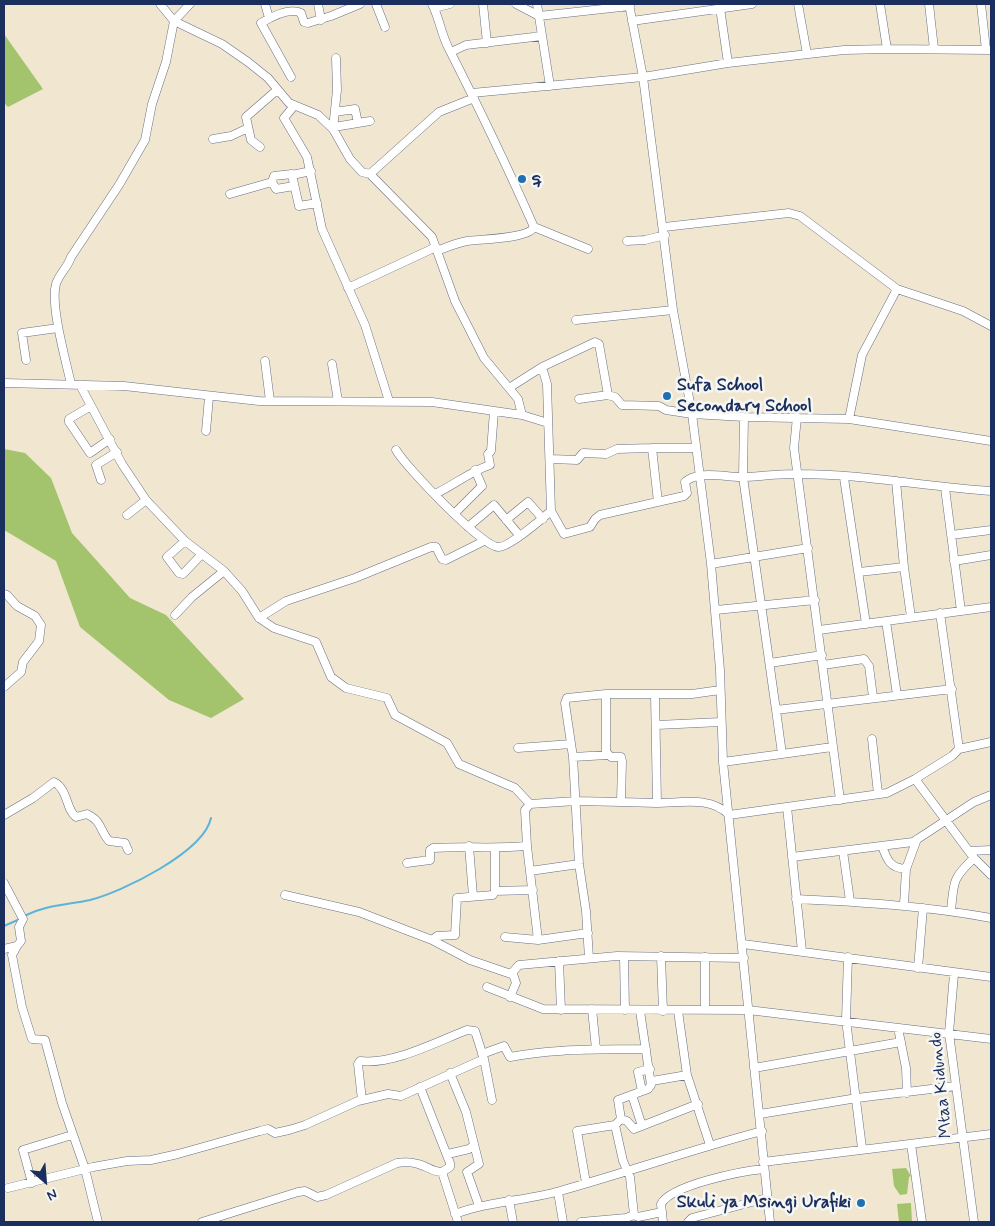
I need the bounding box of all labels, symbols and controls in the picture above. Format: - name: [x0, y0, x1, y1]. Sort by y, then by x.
- place label: q: [532, 168, 542, 190]
- marker: q: [516, 173, 528, 185]
- place label: Sufa School Secondary School: [677, 375, 812, 418]
- marker: Sufa School Secondary School: [661, 390, 673, 402]
- street label: Mtaa Kidundo: [926, 1031, 958, 1139]
- north arrow: [20, 1156, 70, 1206]
- text: N: [44, 1184, 60, 1204]
- place label: Skuli ya Msingi Urafiki: [677, 1192, 851, 1214]
- marker: Skuli ya Msingi Urafiki: [855, 1197, 867, 1209]

